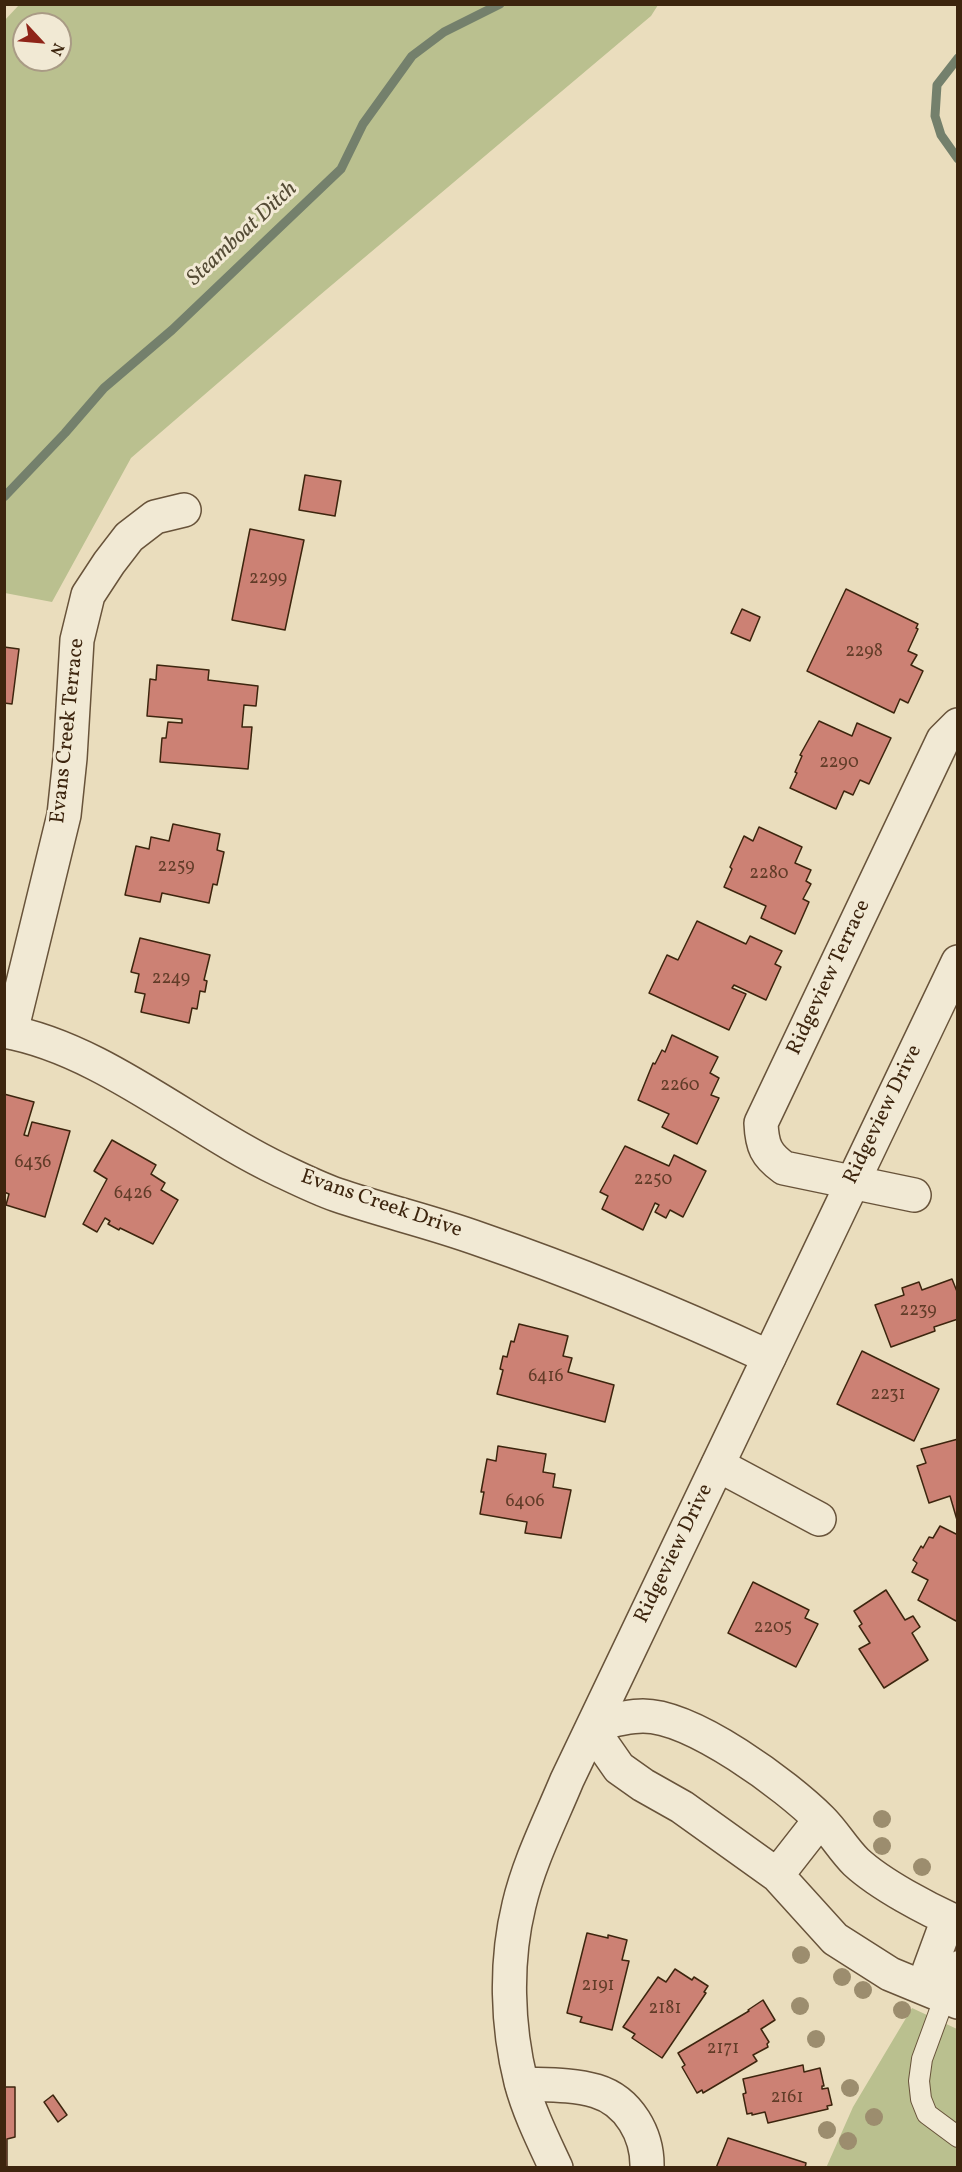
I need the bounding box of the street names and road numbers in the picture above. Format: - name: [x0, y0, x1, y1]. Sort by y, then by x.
- street label: Evans Creek Terrace: [47, 637, 91, 825]
- street label: Ridgeview Terrace: [783, 896, 877, 1060]
- street label: Ridgeview Drive: [839, 1041, 929, 1189]
- street label: Evans Creek Drive: [297, 1166, 465, 1244]
- street label: Ridgeview Drive: [630, 1480, 720, 1628]

